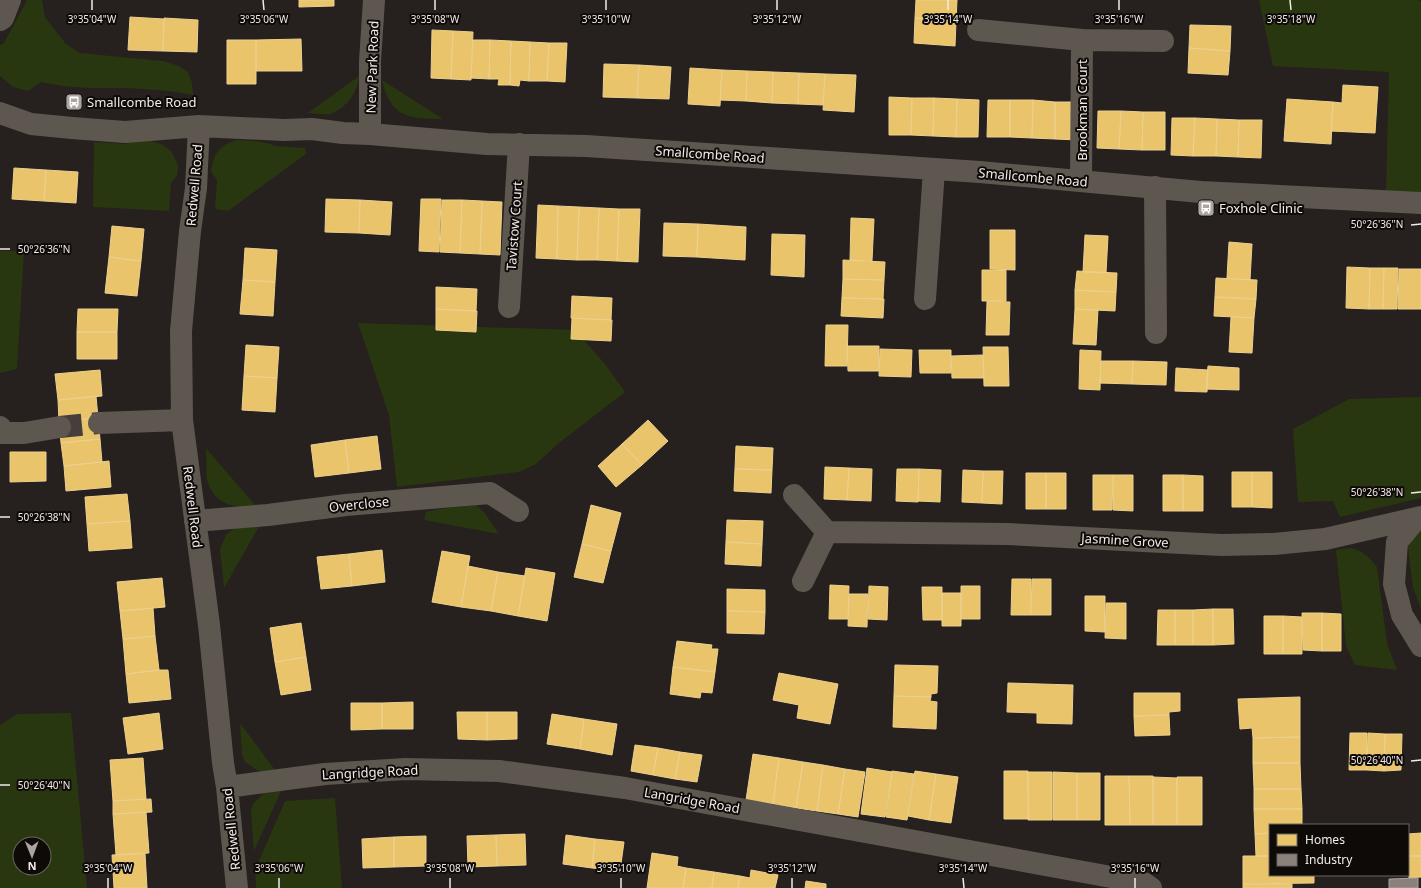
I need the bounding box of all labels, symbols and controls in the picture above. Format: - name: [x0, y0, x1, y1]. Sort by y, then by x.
- text: 3°35'04"W: [68, 12, 117, 26]
- text: 3°35'06"W: [240, 12, 289, 26]
- text: 3°35'08"W: [411, 12, 460, 26]
- text: 3°35'10"W: [582, 12, 631, 26]
- text: 3°35'12"W: [753, 12, 802, 26]
- text: 3°35'14"W: [924, 12, 973, 26]
- text: 3°35'16"W: [1095, 12, 1144, 26]
- text: 3°35'18"W: [1267, 12, 1316, 26]
- street label: New Park Road: [361, 20, 383, 114]
- street label: Brookman Court: [1073, 59, 1091, 161]
- bus stop icon: Smallcombe Road: [64, 92, 84, 112]
- place label: Smallcombe Road: [87, 93, 197, 111]
- street label: Smallcombe Road: [655, 141, 765, 167]
- street label: Redwell Road: [181, 143, 207, 227]
- street label: Smallcombe Road: [978, 163, 1088, 191]
- street label: Tavistow Court: [502, 180, 526, 271]
- bus stop icon: Foxhole Clinic: [1196, 198, 1216, 218]
- place label: Foxhole Clinic: [1219, 199, 1303, 217]
- text: 50°26'36"N: [1351, 217, 1403, 231]
- text: 50°26'36"N: [18, 242, 70, 256]
- street label: Redwell Road: [179, 465, 207, 549]
- text: 50°26'38"N: [1351, 485, 1403, 499]
- street label: Overclose: [328, 492, 390, 516]
- text: 50°26'38"N: [18, 510, 70, 524]
- street label: Jasmine Grove: [1079, 529, 1169, 551]
- text: 50°26'40"N: [1351, 753, 1403, 767]
- street label: Langridge Road: [321, 760, 419, 784]
- text: 50°26'40"N: [18, 778, 70, 792]
- street label: Langridge Road: [643, 783, 741, 817]
- street label: Redwell Road: [218, 787, 244, 871]
- legend: [1269, 824, 1409, 876]
- text: Homes: [1305, 831, 1345, 848]
- north arrow: [12, 836, 52, 876]
- text: Industry: [1305, 851, 1353, 868]
- text: N: [28, 859, 37, 874]
- text: 3°35'04"W: [84, 861, 133, 875]
- text: 3°35'06"W: [255, 861, 304, 875]
- text: 3°35'08"W: [426, 861, 475, 875]
- text: 3°35'10"W: [597, 861, 646, 875]
- text: 3°35'12"W: [768, 861, 817, 875]
- text: 3°35'14"W: [939, 861, 988, 875]
- text: 3°35'16"W: [1111, 861, 1160, 875]

